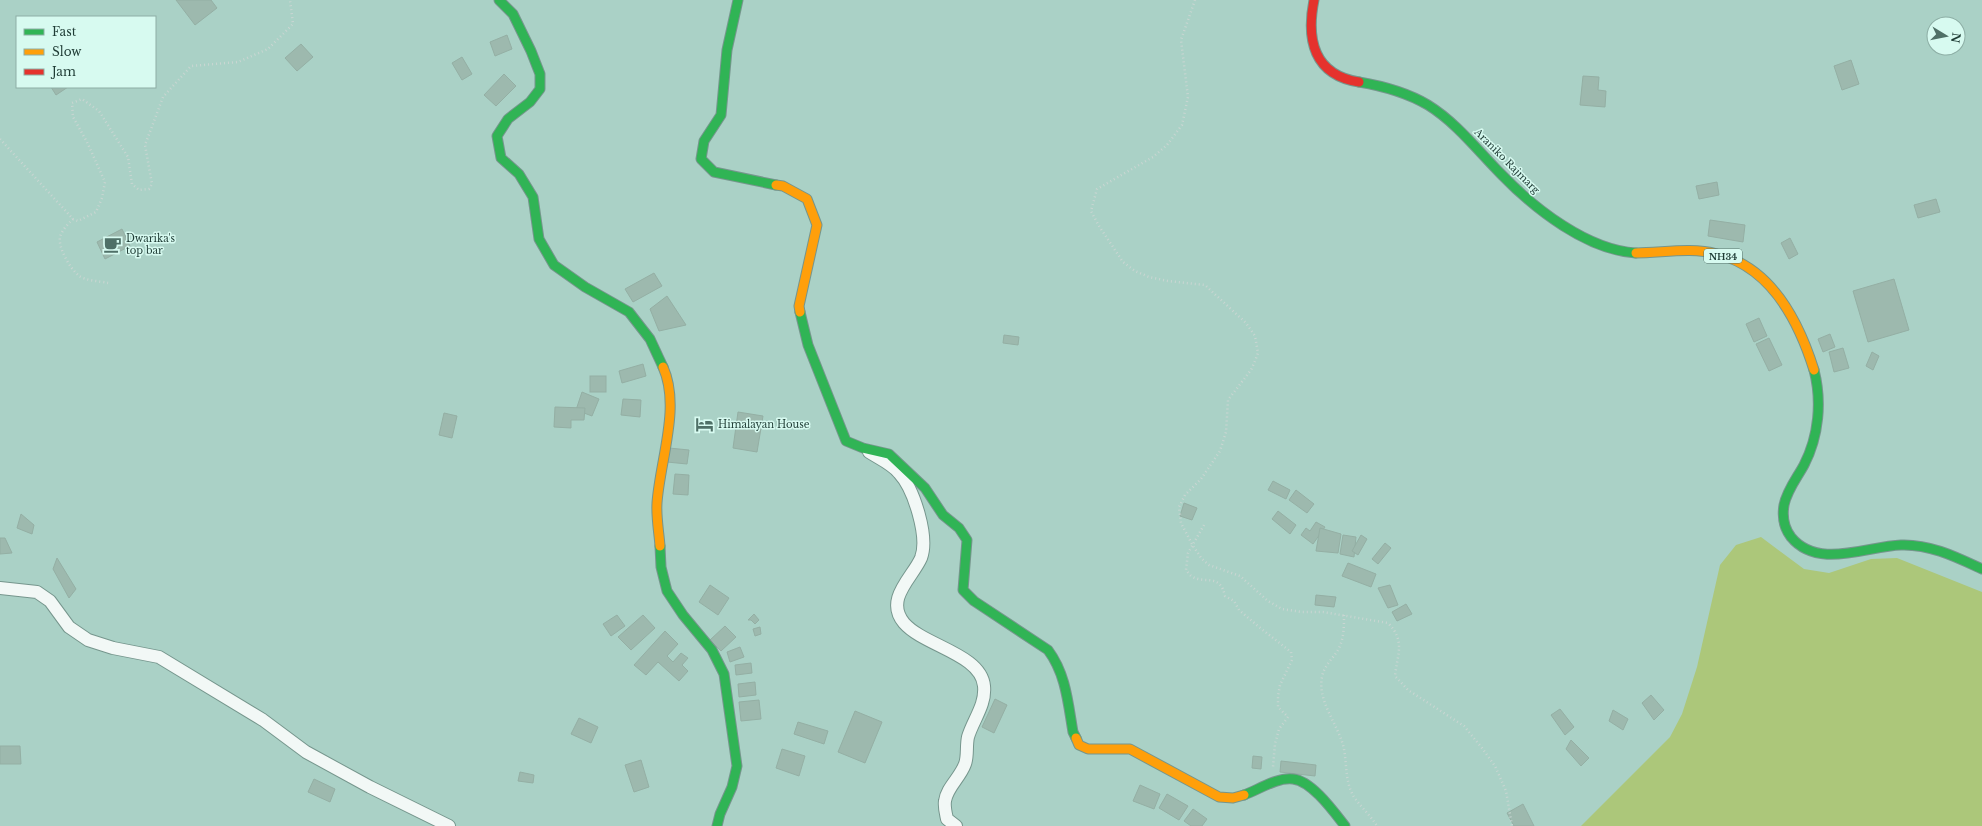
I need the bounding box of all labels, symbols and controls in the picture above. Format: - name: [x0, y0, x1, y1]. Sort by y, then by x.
- legend: [16, 16, 156, 88]
- north arrow: [1926, 16, 1966, 56]
- text: Fast: [52, 24, 77, 39]
- text: N: [1948, 31, 1964, 45]
- text: Slow: [52, 44, 82, 59]
- text: Jam: [50, 64, 76, 79]
- street label: Araniko Rajmarg: [1471, 125, 1543, 197]
- place label: Dwarika's top bar: [126, 232, 175, 257]
- cafe icon: Dwarika's top bar: [103, 234, 123, 254]
- road number: NH34: [1704, 249, 1742, 263]
- hotel icon: Himalayan House: [695, 414, 715, 434]
- place label: Himalayan House: [718, 418, 810, 431]

